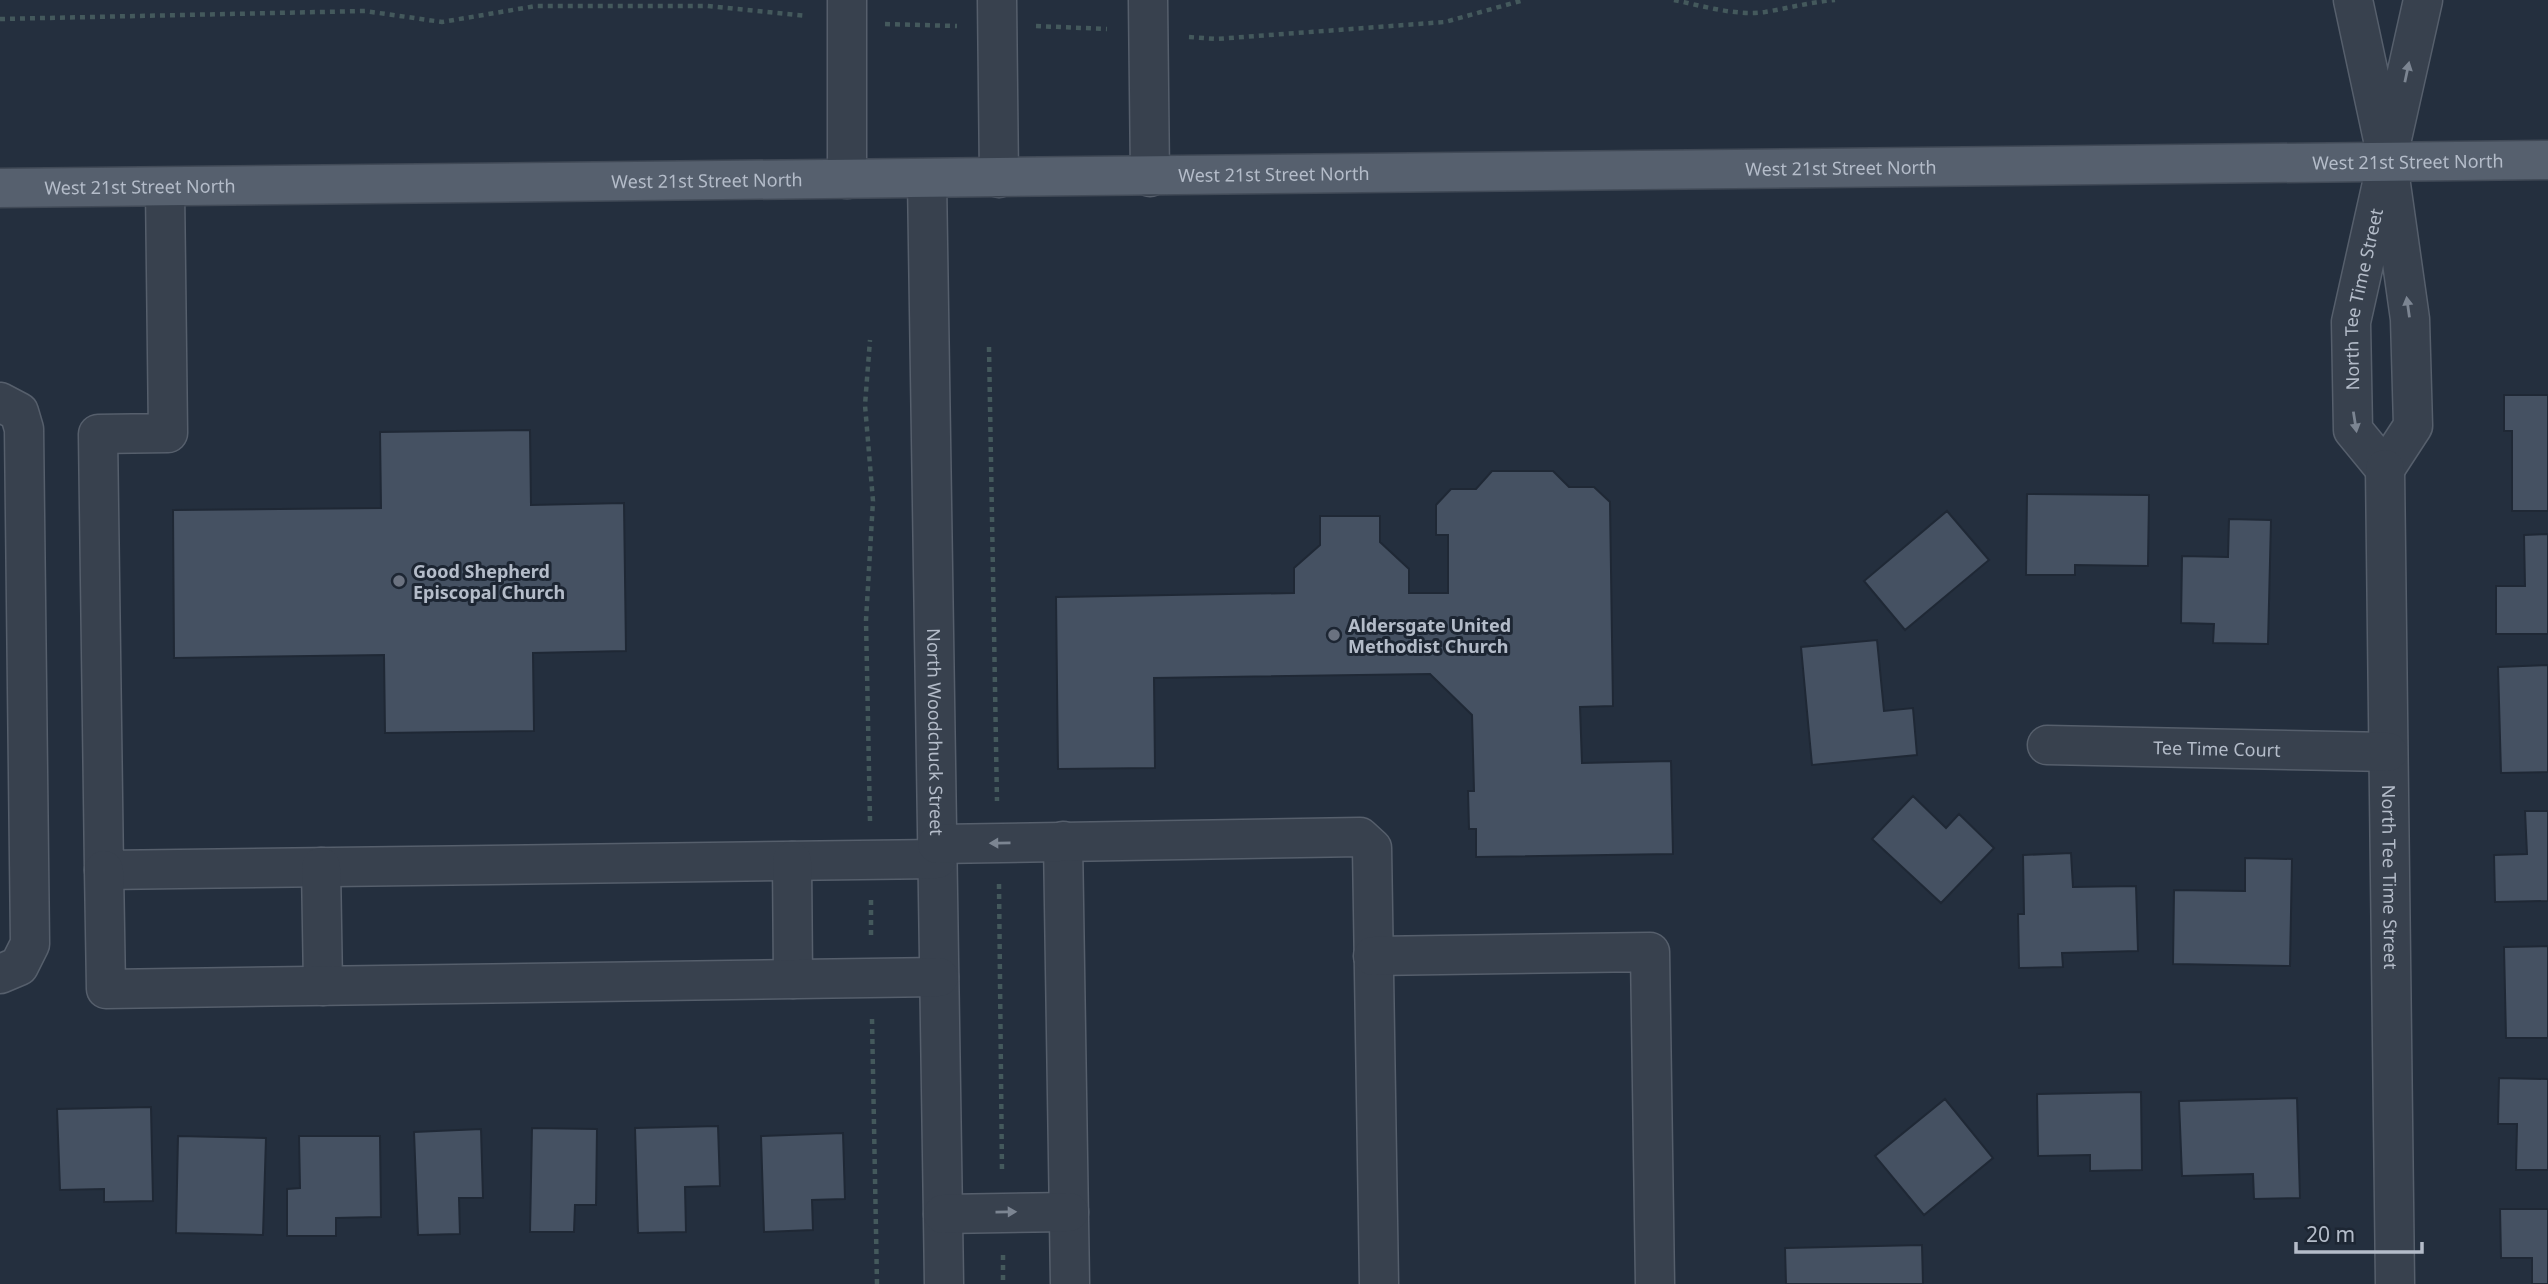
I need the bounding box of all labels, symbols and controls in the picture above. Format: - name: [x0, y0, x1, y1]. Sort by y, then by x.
- one-way arrow: [2402, 61, 2413, 83]
- street label: West 21st Street North: [2312, 148, 2504, 175]
- street label: West 21st Street North: [1745, 155, 1937, 181]
- street label: West 21st Street North: [1178, 161, 1370, 187]
- street label: West 21st Street North: [611, 167, 803, 193]
- street label: West 21st Street North: [44, 173, 236, 200]
- street label: North Tee Time Street: [2339, 205, 2388, 391]
- one-way arrow: [2402, 296, 2413, 318]
- one-way arrow: [2350, 411, 2361, 433]
- place label: Good Shepherd Episcopal Church: [413, 559, 565, 604]
- marker: Good Shepherd Episcopal Church: [391, 573, 407, 589]
- place label: Aldersgate United Methodist Church: [1348, 613, 1511, 658]
- marker: Aldersgate United Methodist Church: [1326, 627, 1342, 643]
- street label: North Woodchuck Street: [922, 628, 949, 836]
- street label: Tee Time Court: [2153, 735, 2281, 762]
- street label: North Tee Time Street: [2377, 784, 2403, 970]
- one-way arrow: [989, 837, 1011, 849]
- one-way arrow: [995, 1206, 1017, 1218]
- scale bar: [2296, 1210, 2422, 1254]
- text: 20 m: [2306, 1220, 2355, 1248]

